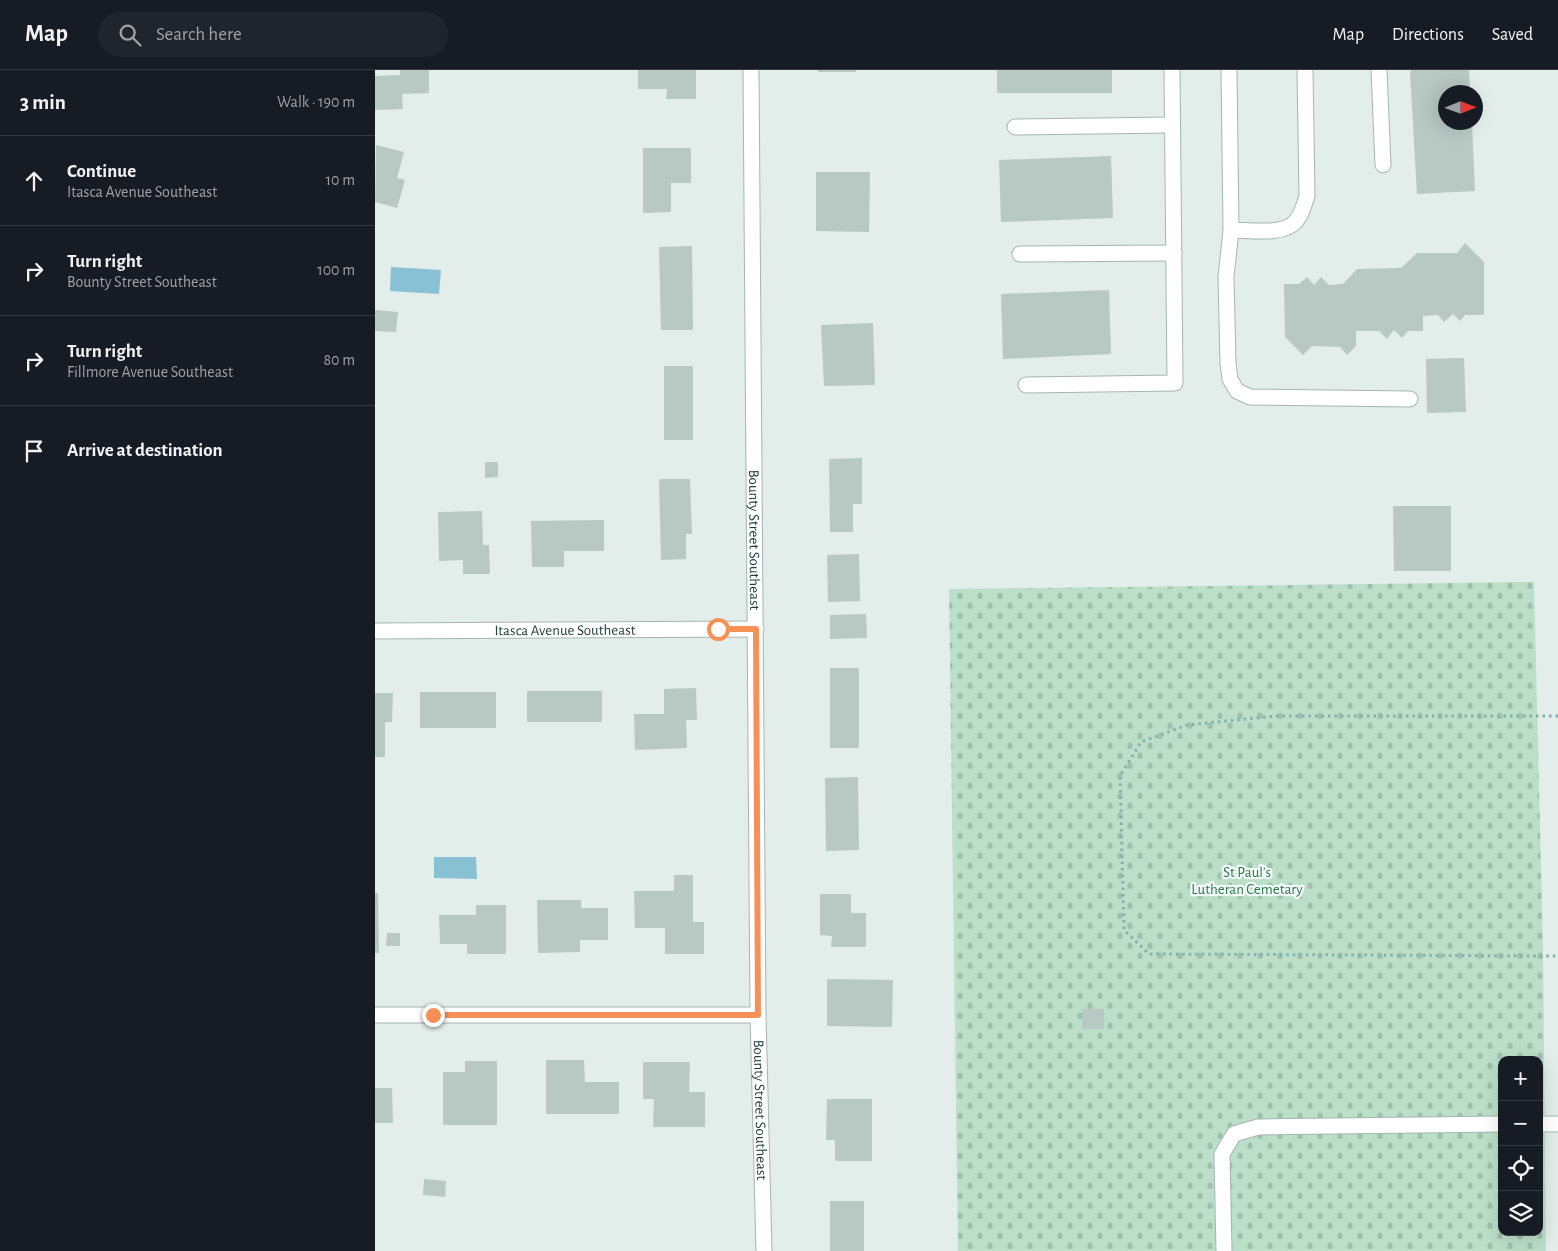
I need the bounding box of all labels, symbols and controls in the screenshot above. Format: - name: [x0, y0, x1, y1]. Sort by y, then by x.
- search box: [98, 12, 448, 57]
- icon: search: [116, 21, 144, 49]
- text: Map: [25, 22, 68, 46]
- text: Search here: [156, 25, 242, 44]
- text: Map: [1333, 26, 1364, 44]
- text: Directions: [1392, 26, 1464, 44]
- text: Saved: [1492, 26, 1533, 44]
- north arrow: [1438, 85, 1483, 130]
- text: 3 min: [20, 92, 66, 113]
- text: Walk · 190 m: [277, 94, 355, 110]
- text: Continue: [67, 162, 136, 181]
- icon: ahead: [20, 167, 48, 195]
- text: 10 m: [326, 172, 355, 188]
- text: Itasca Avenue Southeast: [67, 184, 217, 200]
- text: Turn right: [67, 252, 142, 271]
- icon: right: [20, 257, 48, 285]
- text: 100 m: [317, 262, 355, 278]
- text: Bounty Street Southeast: [67, 274, 217, 290]
- text: Turn right: [67, 342, 142, 361]
- icon: right: [20, 347, 48, 375]
- text: 80 m: [324, 352, 355, 368]
- text: Fillmore Avenue Southeast: [67, 364, 233, 380]
- icon: arrive: [20, 437, 48, 465]
- text: Arrive at destination: [67, 441, 223, 460]
- street label: Bounty Street Southeast: [746, 470, 763, 611]
- route start: [707, 618, 730, 641]
- street label: Itasca Avenue Southeast: [494, 622, 636, 638]
- park label: St Paul's Lutheran Cemetary: [1191, 865, 1303, 897]
- route end: [422, 1004, 445, 1027]
- street label: Bounty Street Southeast: [751, 1039, 770, 1181]
- map controls: [1498, 1056, 1543, 1236]
- button: +: [1498, 1056, 1543, 1101]
- button: −: [1498, 1101, 1543, 1146]
- button: locate: [1498, 1146, 1543, 1191]
- button: layers: [1498, 1191, 1543, 1236]

